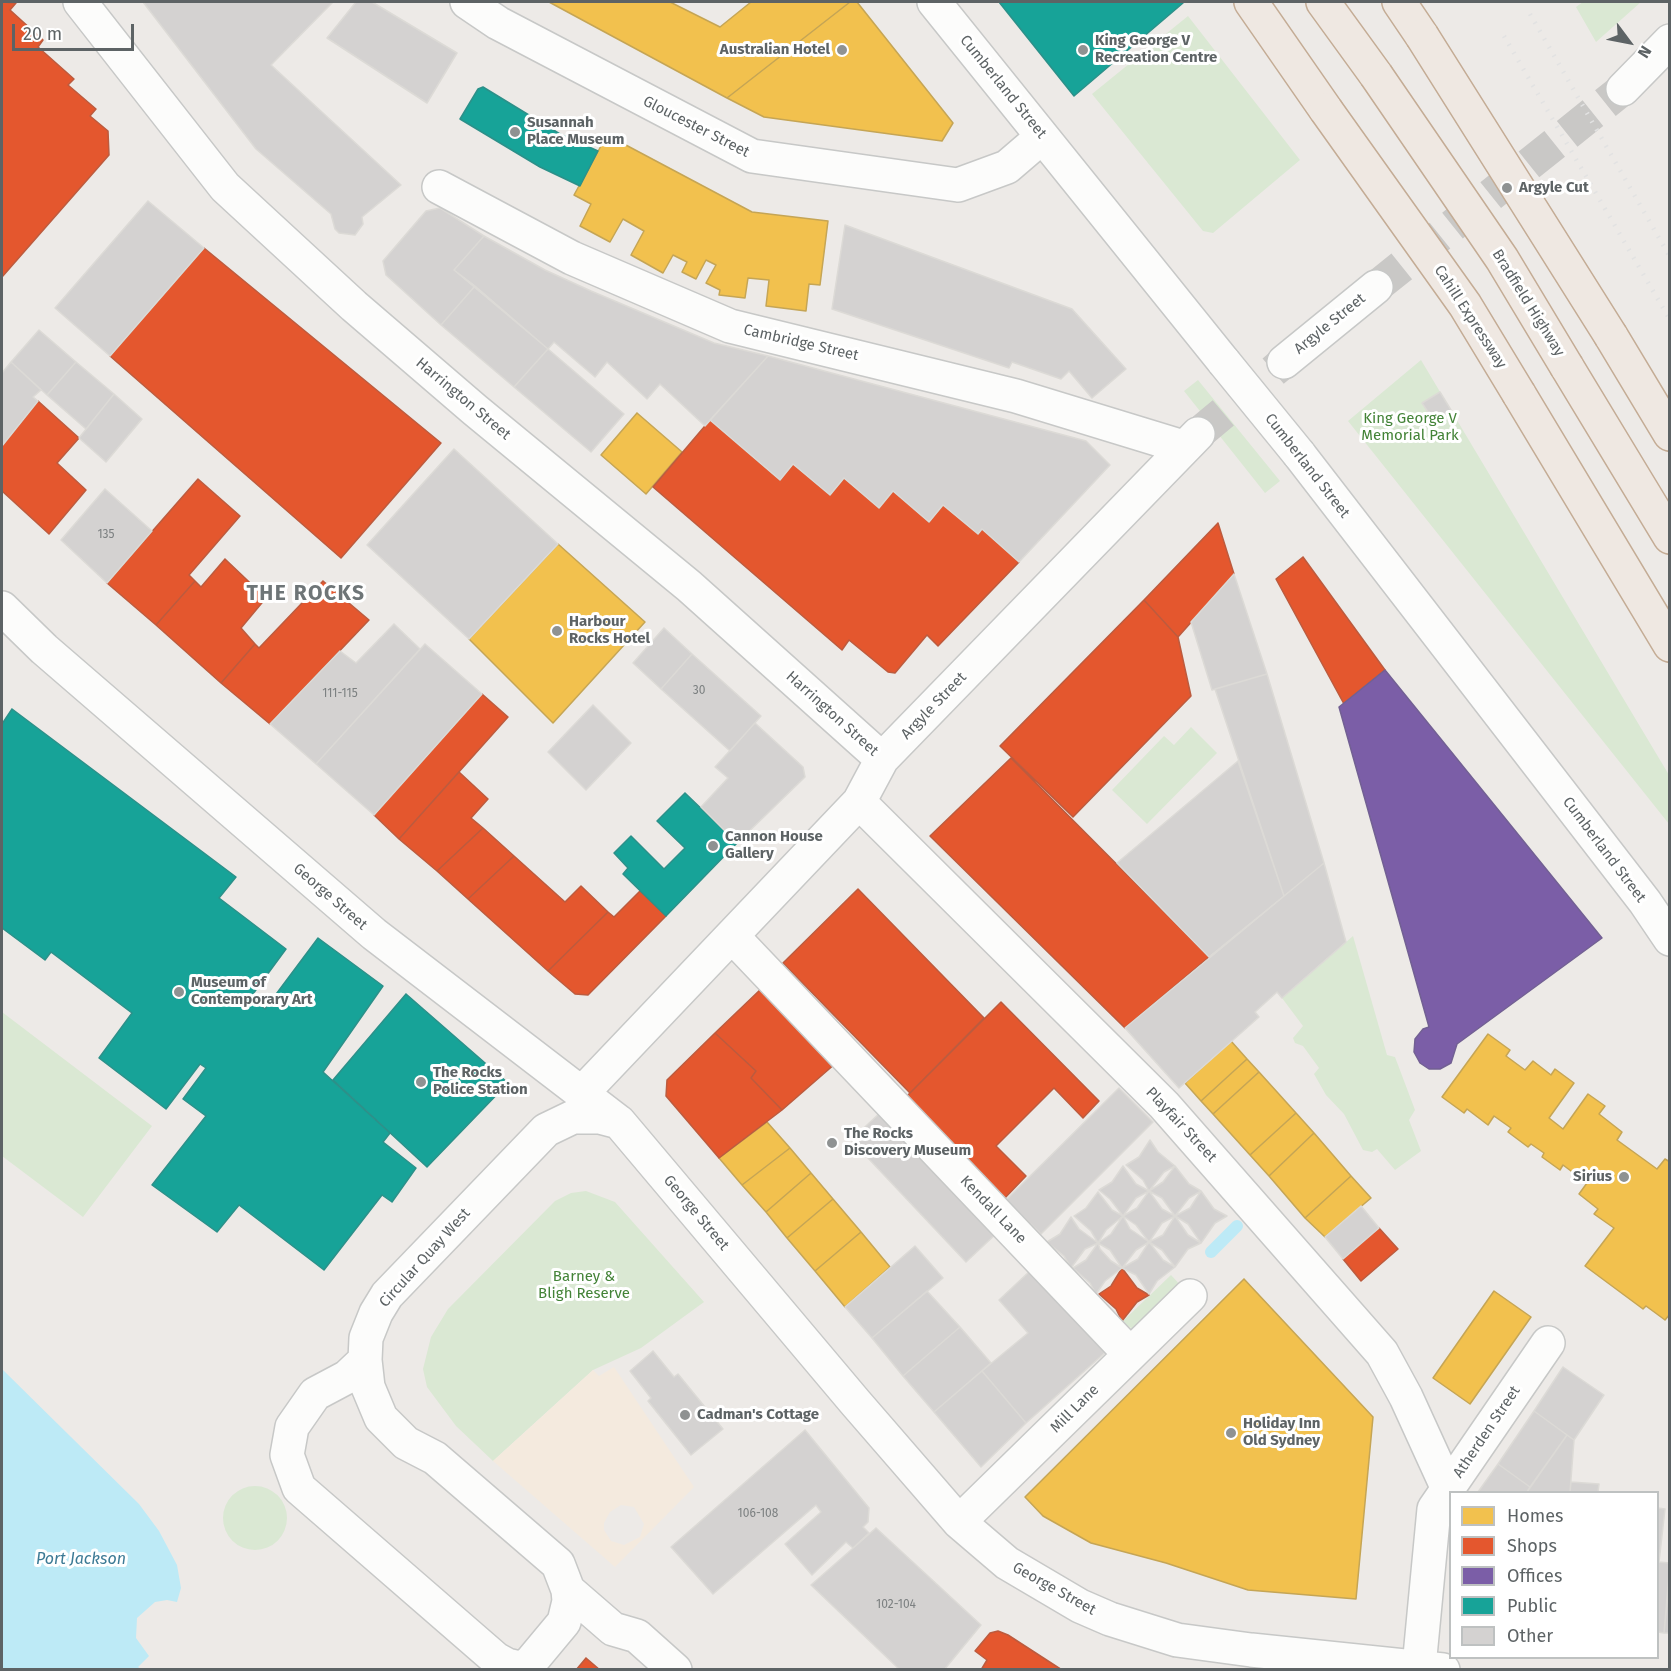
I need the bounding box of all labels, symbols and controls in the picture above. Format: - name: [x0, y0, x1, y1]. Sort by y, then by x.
- scale bar: [15, 12, 136, 50]
- north arrow: [1599, 12, 1659, 72]
- text: 20 m: [23, 23, 62, 45]
- street label: Cumberland Street: [956, 32, 1050, 142]
- place label: King George V Recreation Centre: [1095, 32, 1217, 67]
- place label: Australian Hotel: [720, 41, 830, 59]
- text: N: [1634, 42, 1656, 61]
- marker: Australian Hotel: [835, 43, 849, 57]
- marker: King George V Recreation Centre: [1076, 43, 1090, 57]
- street label: Gloucester Street: [640, 92, 752, 162]
- place label: Susannah Place Museum: [527, 114, 624, 149]
- marker: Susannah Place Museum: [508, 125, 522, 139]
- place label: Argyle Cut: [1519, 179, 1589, 197]
- marker: Argyle Cut: [1500, 181, 1514, 195]
- street label: Bradfield Highway: [1488, 246, 1568, 360]
- street label: Cahill Expressway: [1430, 262, 1510, 372]
- street label: Argyle Street: [1291, 290, 1369, 358]
- street label: Cambridge Street: [742, 321, 860, 365]
- street label: Harrington Street: [412, 354, 514, 444]
- street label: Cumberland Street: [1261, 410, 1353, 522]
- park label: King George V Memorial Park: [1361, 410, 1459, 445]
- house number: 135: [97, 528, 115, 542]
- district label: THE ROCKS: [246, 581, 366, 607]
- place label: Harbour Rocks Hotel: [569, 613, 650, 648]
- marker: Harbour Rocks Hotel: [550, 624, 564, 638]
- street label: Harrington Street: [782, 668, 882, 760]
- street label: Argyle Street: [897, 669, 971, 743]
- house number: 30: [693, 684, 705, 698]
- house number: 111-115: [322, 687, 358, 701]
- street label: Cumberland Street: [1558, 794, 1650, 906]
- place label: Cannon House Gallery: [725, 828, 823, 863]
- marker: Cannon House Gallery: [706, 839, 720, 853]
- street label: George Street: [289, 860, 371, 934]
- place label: Museum of Contemporary Art: [191, 974, 313, 1009]
- marker: Museum of Contemporary Art: [172, 985, 186, 999]
- place label: The Rocks Police Station: [433, 1064, 528, 1099]
- marker: The Rocks Police Station: [414, 1075, 428, 1089]
- street label: Playfair Street: [1142, 1084, 1220, 1166]
- place label: The Rocks Discovery Museum: [844, 1125, 971, 1160]
- marker: The Rocks Discovery Museum: [825, 1136, 839, 1150]
- place label: Sirius: [1573, 1168, 1612, 1186]
- marker: Sirius: [1617, 1170, 1631, 1184]
- street label: George Street: [659, 1172, 733, 1254]
- street label: Kendall Lane: [956, 1172, 1030, 1248]
- street label: Circular Quay West: [376, 1205, 474, 1311]
- park label: Barney & Bligh Reserve: [538, 1268, 630, 1303]
- street label: Mill Lane: [1047, 1381, 1103, 1437]
- street label: Atherden Street: [1450, 1383, 1524, 1481]
- place label: Cadman's Cottage: [697, 1406, 819, 1424]
- marker: Cadman's Cottage: [678, 1408, 692, 1422]
- place label: Holiday Inn Old Sydney: [1243, 1415, 1320, 1450]
- marker: Holiday Inn Old Sydney: [1224, 1426, 1238, 1440]
- legend: [1449, 1491, 1659, 1659]
- text: Homes: [1507, 1505, 1563, 1527]
- house number: 106-108: [738, 1507, 778, 1521]
- text: Shops: [1507, 1535, 1557, 1557]
- water label: Port Jackson: [36, 1550, 126, 1570]
- street label: George Street: [1009, 1559, 1099, 1619]
- text: Offices: [1507, 1565, 1562, 1587]
- text: Public: [1507, 1595, 1557, 1617]
- house number: 102-104: [876, 1598, 916, 1612]
- text: Other: [1507, 1625, 1553, 1647]

